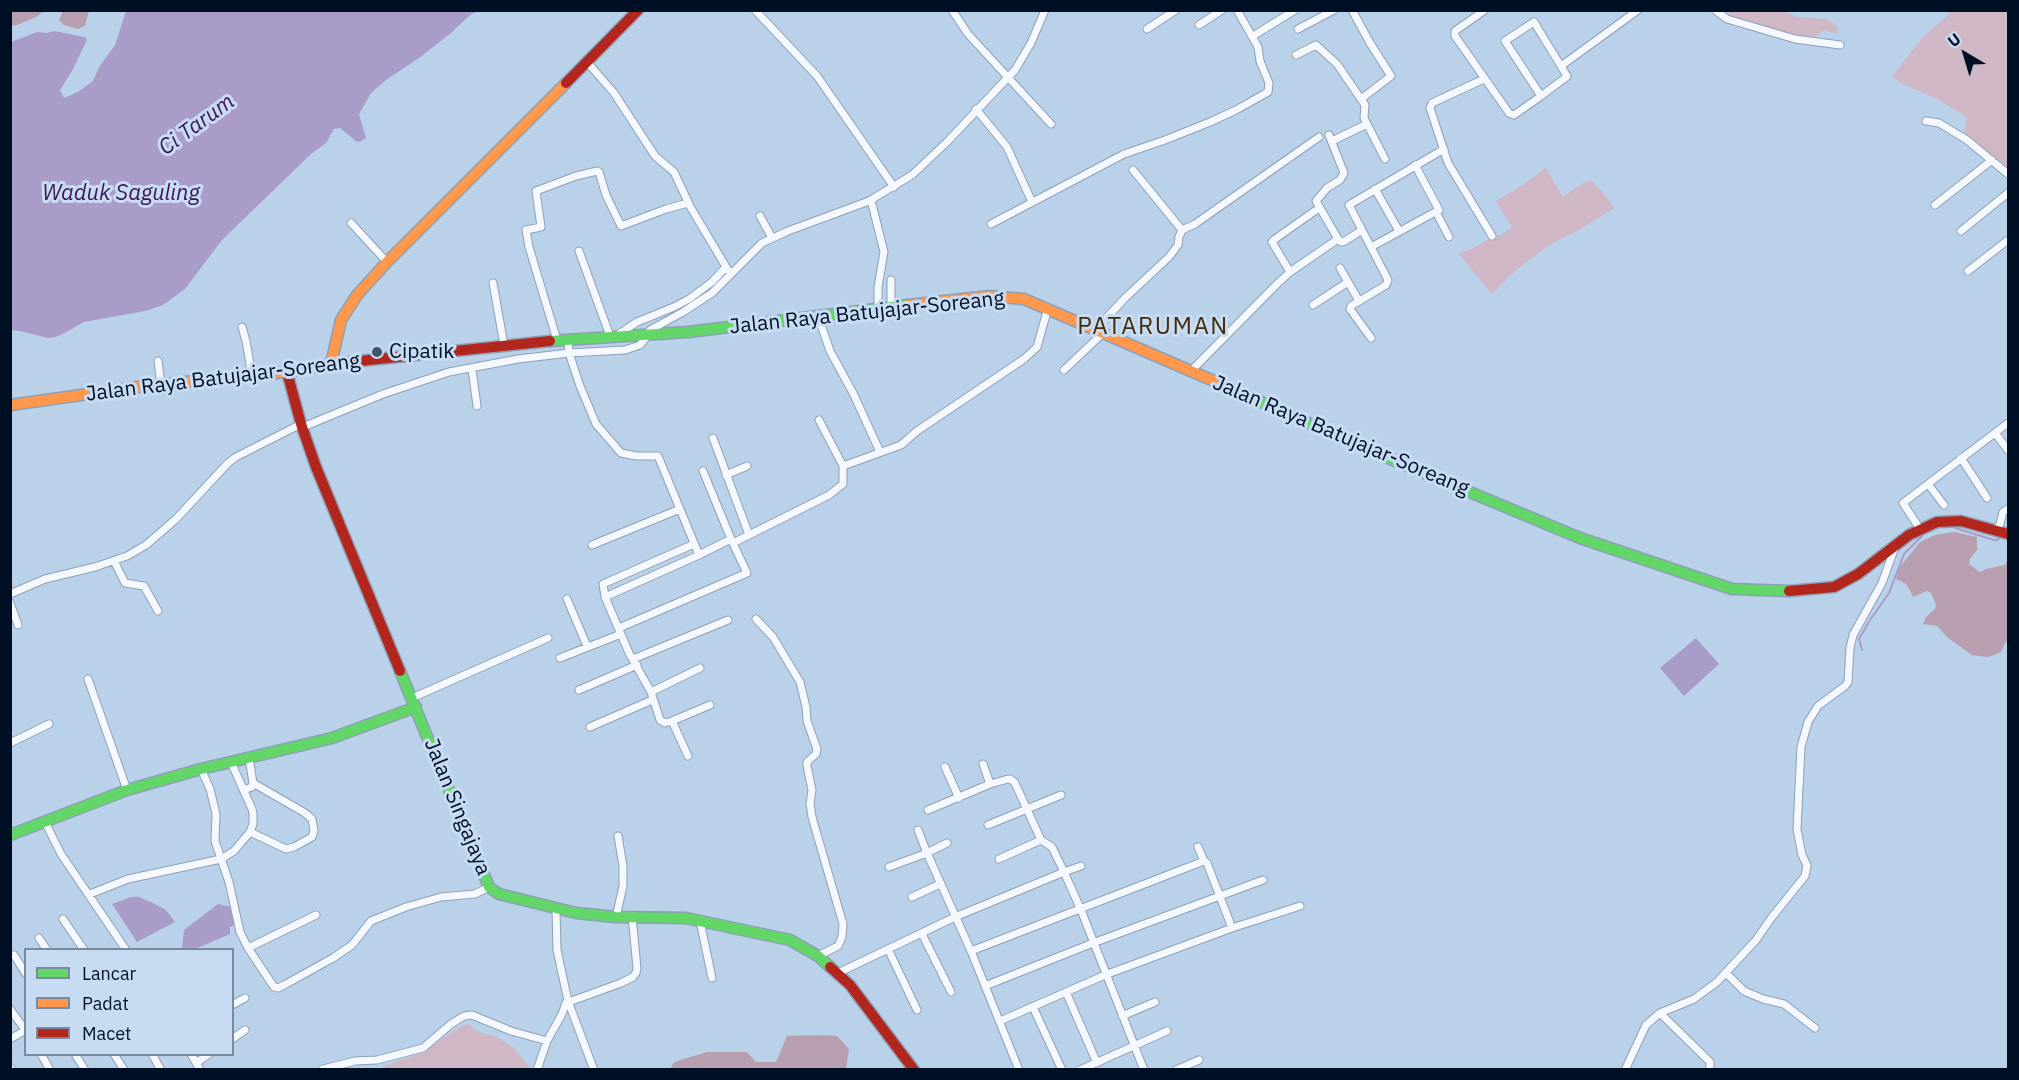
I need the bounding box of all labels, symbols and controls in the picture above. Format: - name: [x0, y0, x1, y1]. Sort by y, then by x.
- north arrow: [1935, 24, 1995, 84]
- text: U: [1943, 29, 1964, 51]
- water label: Ci Tarum: [154, 89, 240, 161]
- water label: Waduk Saguling: [42, 181, 200, 207]
- street label: Jalan Raya Batujajar-Soreang: [728, 286, 1006, 340]
- district label: PATARUMAN: [1077, 313, 1229, 341]
- place label: Cipatik: [389, 339, 454, 365]
- marker: Cipatik: [370, 345, 384, 359]
- street label: Jalan Raya Batujajar-Soreang: [84, 349, 362, 407]
- street label: Jalan Raya Batujajar-Soreang: [1209, 370, 1473, 502]
- street label: Jalan Singajaya: [418, 735, 496, 879]
- legend: [24, 948, 234, 1056]
- text: Lancar: [82, 962, 136, 985]
- text: Padat: [82, 992, 129, 1015]
- text: Macet: [82, 1022, 131, 1045]

